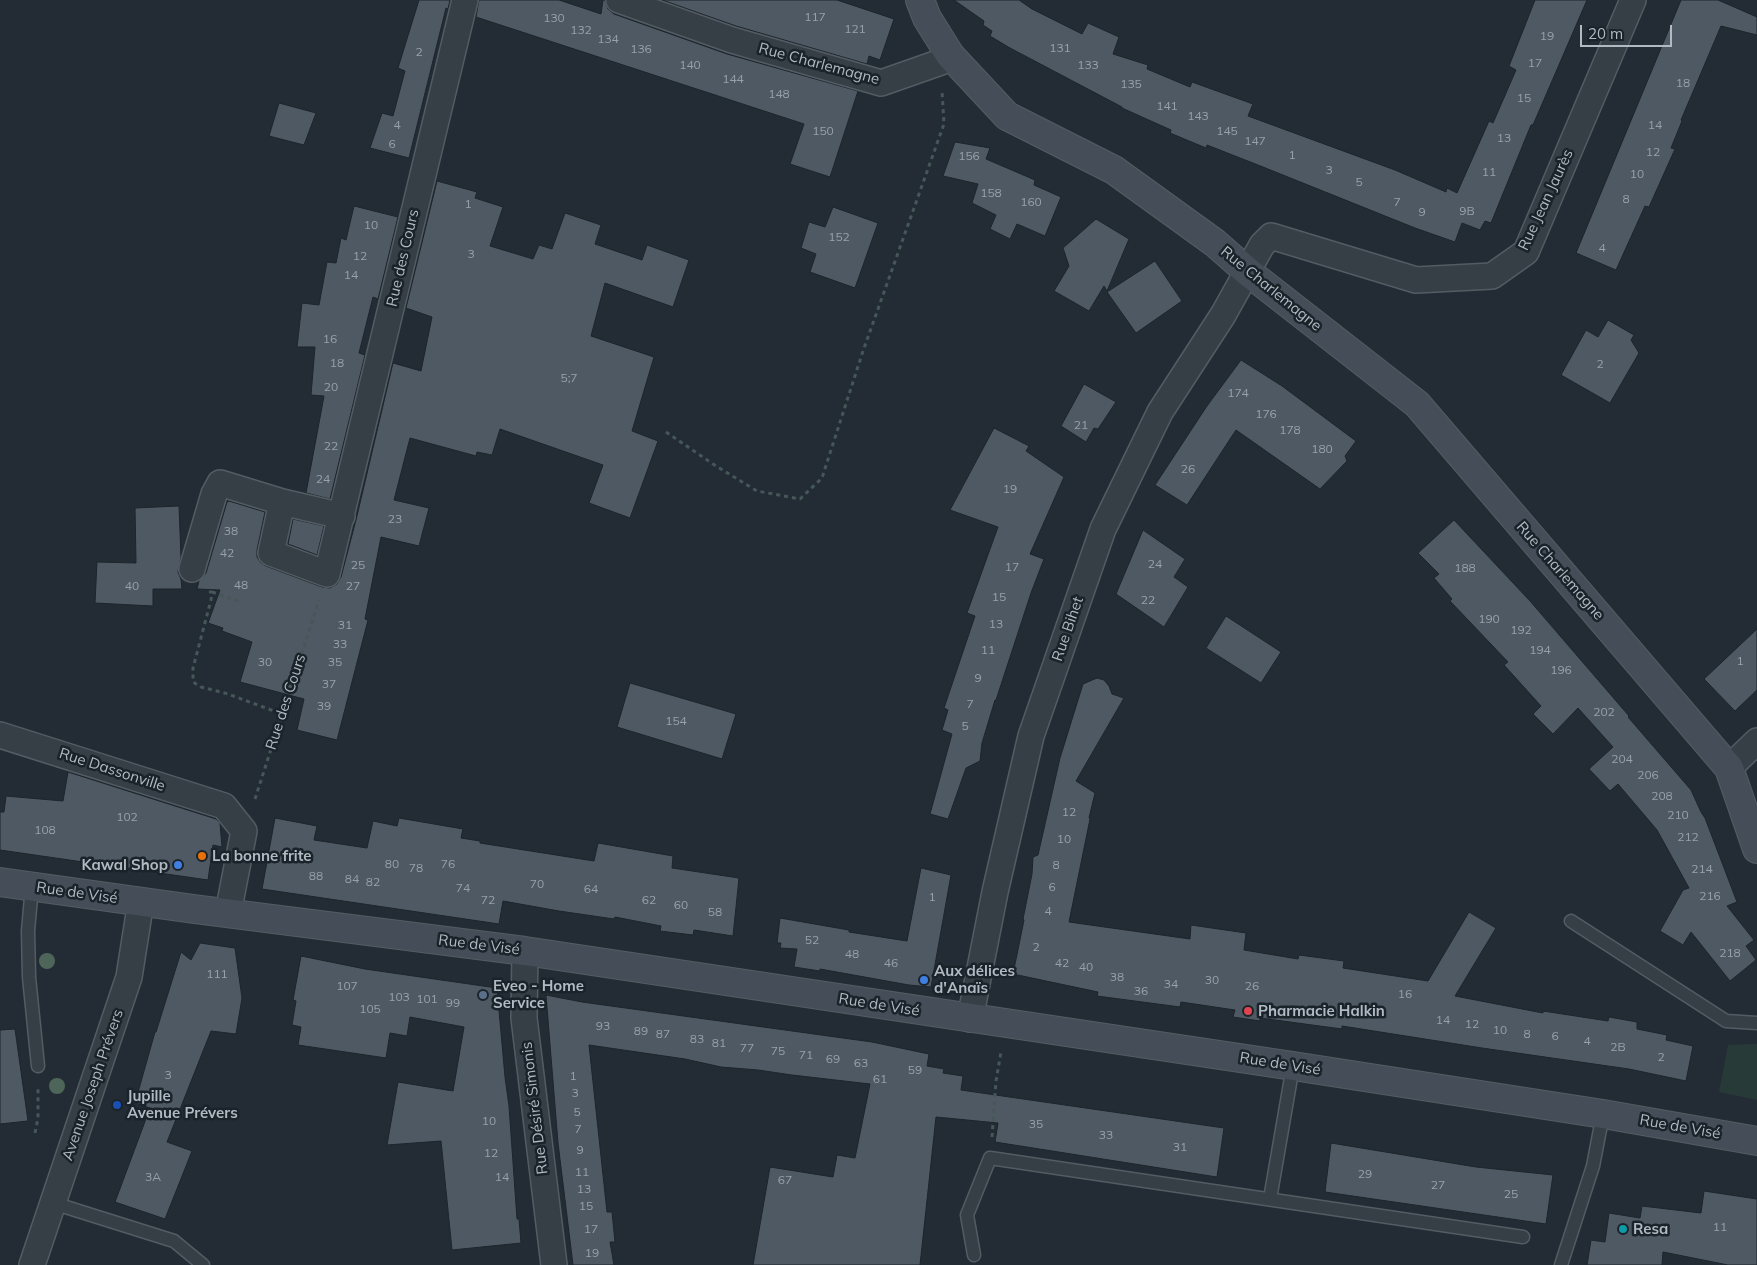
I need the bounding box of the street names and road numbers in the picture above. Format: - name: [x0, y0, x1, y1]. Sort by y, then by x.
- street label: Rue Charlemagne: [757, 39, 881, 89]
- street label: Rue Jean Jaurès: [1515, 147, 1577, 253]
- street label: Rue des Cours: [383, 208, 423, 308]
- street label: Rue Charlemagne: [1217, 243, 1325, 335]
- street label: Rue Charlemagne: [1512, 518, 1608, 624]
- street label: Rue Bihet: [1049, 594, 1087, 664]
- street label: Rue des Cours: [262, 652, 310, 752]
- street label: Rue Dassonville: [57, 744, 167, 796]
- street label: Rue de Visé: [35, 878, 119, 908]
- street label: Rue de Visé: [437, 931, 521, 959]
- street label: Rue de Visé: [837, 990, 921, 1020]
- street label: Avenue Joseph Prévers: [59, 1007, 127, 1163]
- street label: Rue Désiré Simonis: [518, 1041, 552, 1175]
- street label: Rue de Visé: [1238, 1049, 1322, 1079]
- street label: Rue de Visé: [1638, 1111, 1722, 1143]

